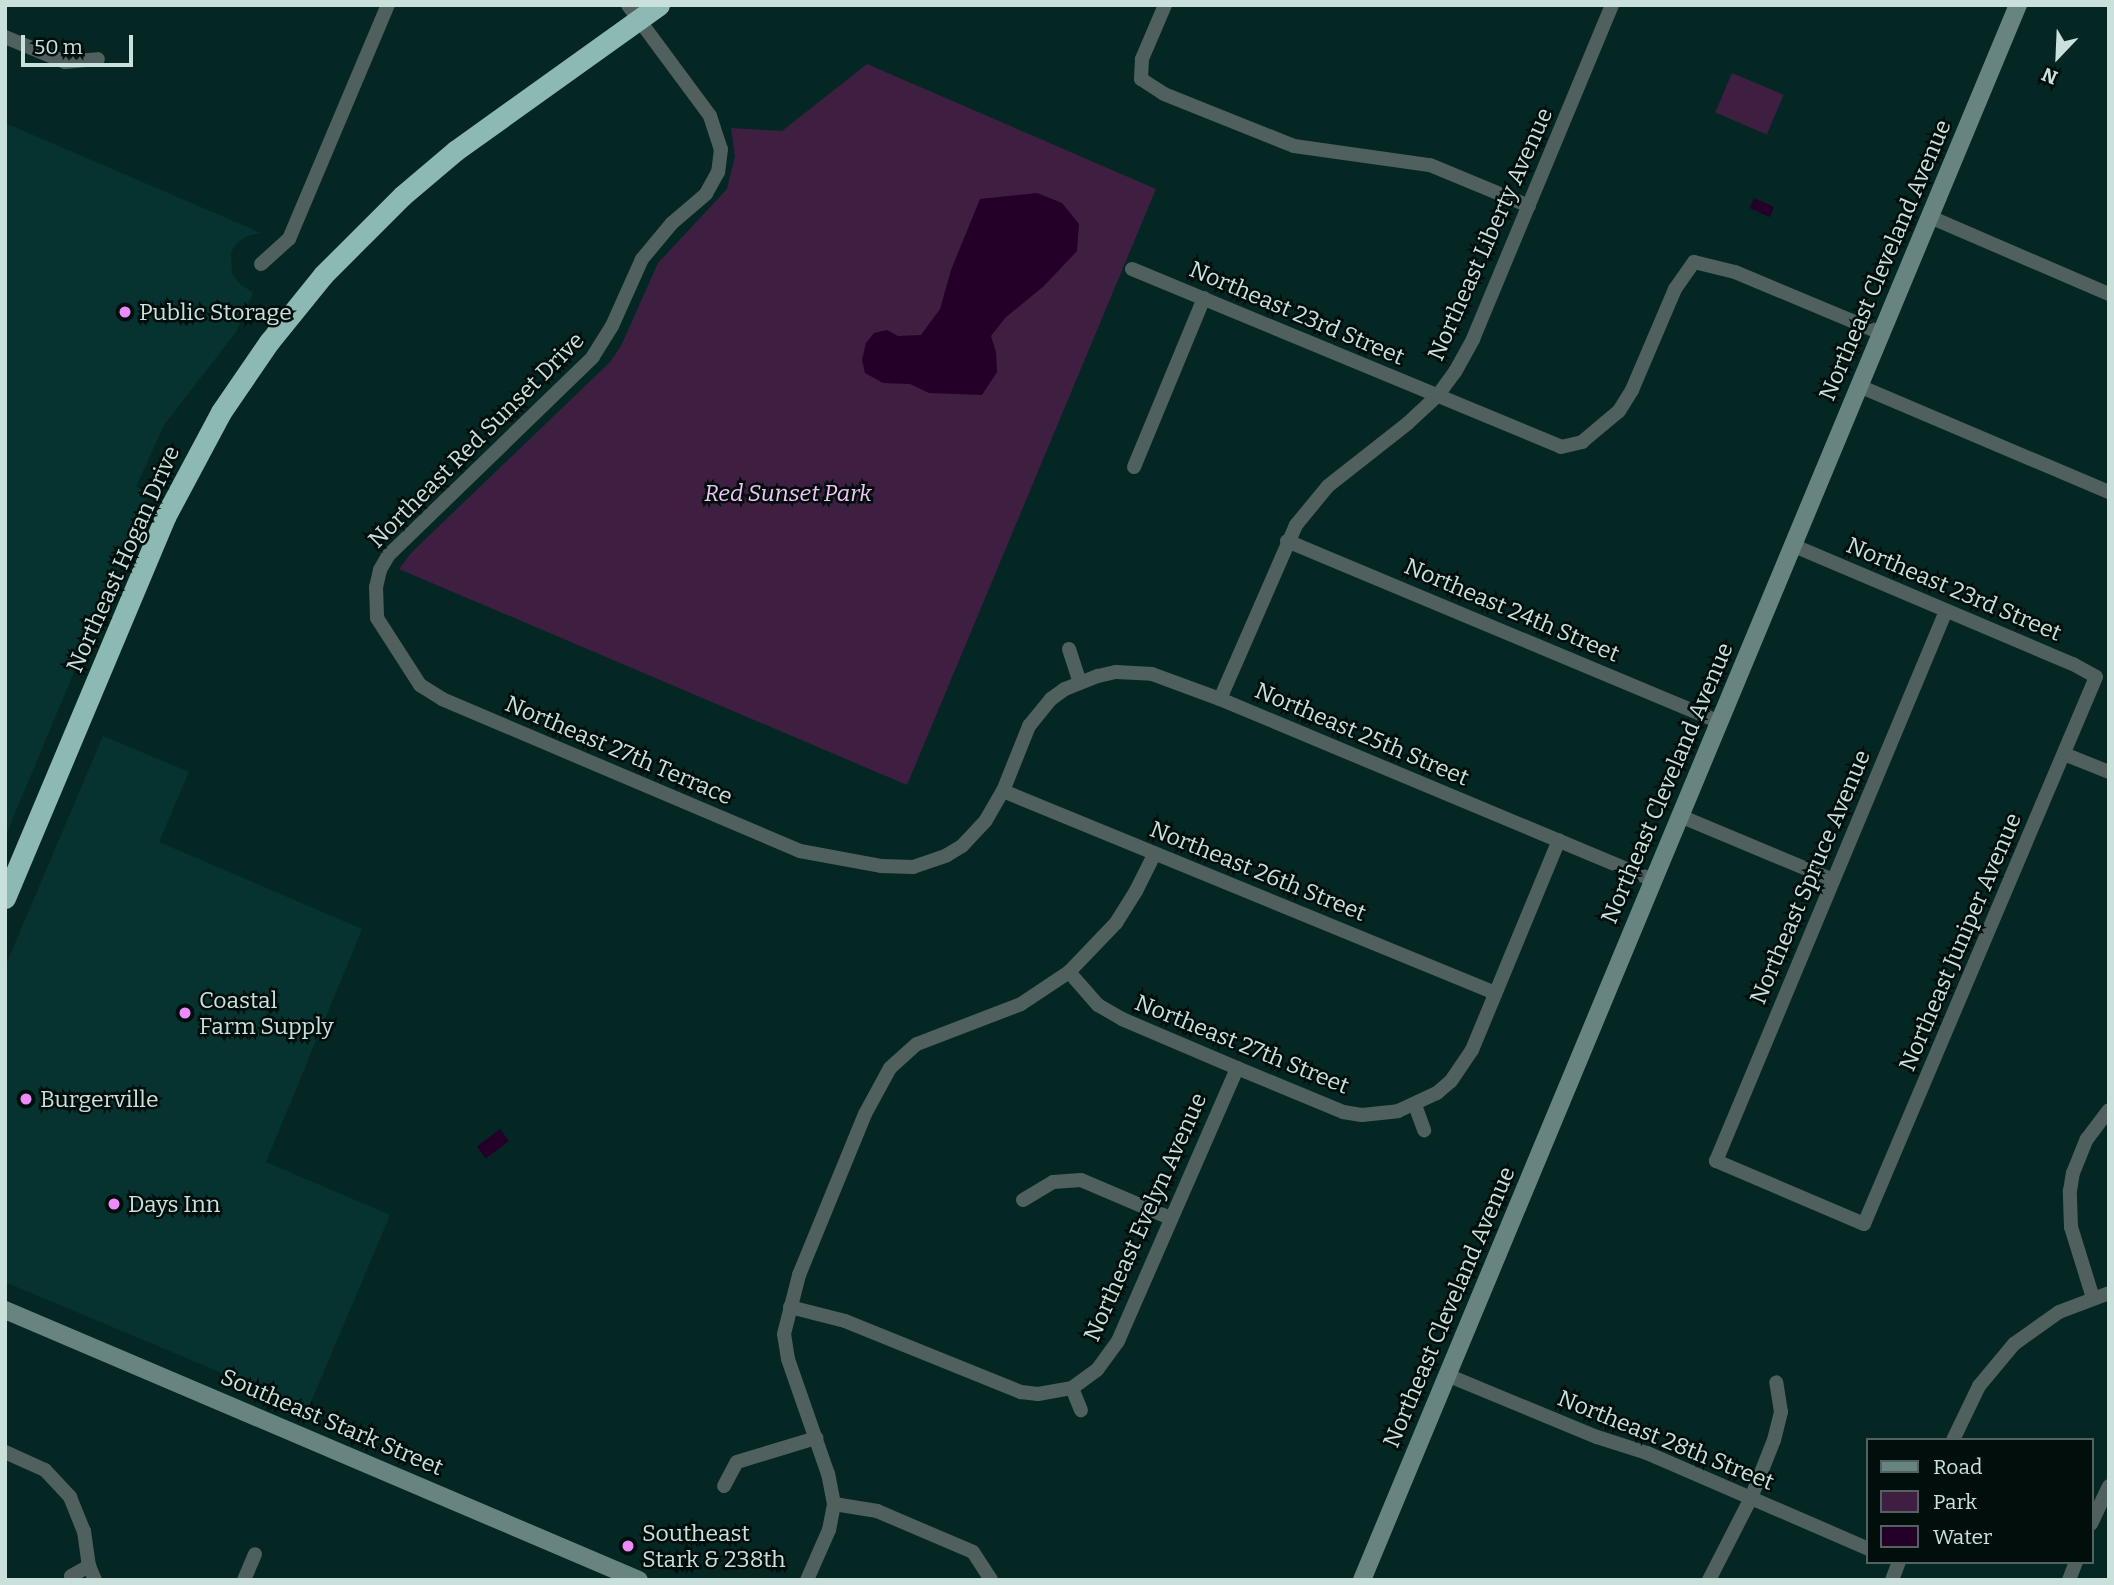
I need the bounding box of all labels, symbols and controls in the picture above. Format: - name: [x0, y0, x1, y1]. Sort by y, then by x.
- scale bar: [24, 21, 136, 65]
- north arrow: [2023, 21, 2093, 91]
- text: 50 m: [34, 34, 83, 60]
- text: N: [2038, 62, 2061, 89]
- street label: Northeast Liberty Avenue: [1422, 103, 1558, 365]
- street label: Northeast Cleveland Avenue: [1813, 115, 1957, 405]
- street label: Northeast 23rd Street: [1185, 255, 1409, 371]
- place label: Public Storage: [139, 298, 292, 326]
- marker: Public Storage: [117, 304, 133, 320]
- street label: Northeast Red Sunset Drive: [362, 326, 590, 554]
- street label: Northeast Hogan Drive: [61, 442, 185, 676]
- park label: Red Sunset Park: [704, 479, 872, 507]
- street label: Northeast 23rd Street: [1842, 531, 2066, 647]
- street label: Northeast 24th Street: [1400, 552, 1624, 668]
- street label: Northeast Cleveland Avenue: [1595, 638, 1739, 928]
- street label: Northeast 25th Street: [1251, 676, 1473, 792]
- street label: Northeast 27th Terrace: [501, 690, 737, 810]
- street label: Northeast Spruce Avenue: [1744, 746, 1876, 1008]
- street label: Northeast Juniper Avenue: [1893, 809, 2027, 1075]
- street label: Northeast 26th Street: [1146, 815, 1370, 927]
- place label: Coastal Farm Supply: [199, 986, 334, 1040]
- street label: Northeast 27th Street: [1131, 988, 1353, 1100]
- marker: Coastal Farm Supply: [177, 1005, 193, 1021]
- place label: Burgerville: [40, 1085, 159, 1113]
- street label: Northeast Evelyn Avenue: [1078, 1089, 1212, 1345]
- marker: Burgerville: [18, 1091, 34, 1107]
- street label: Northeast Cleveland Avenue: [1377, 1162, 1521, 1452]
- place label: Days Inn: [128, 1190, 220, 1218]
- marker: Days Inn: [106, 1196, 122, 1212]
- street label: Southeast Stark Street: [217, 1363, 447, 1481]
- street label: Northeast 28th Street: [1554, 1384, 1778, 1496]
- legend: [1866, 1438, 2093, 1564]
- text: Road: [1933, 1454, 1982, 1480]
- text: Park: [1933, 1489, 1977, 1515]
- place label: Southeast Stark & 238th: [642, 1519, 786, 1573]
- text: Water: [1933, 1524, 1992, 1550]
- marker: Southeast Stark & 238th: [620, 1538, 636, 1554]

